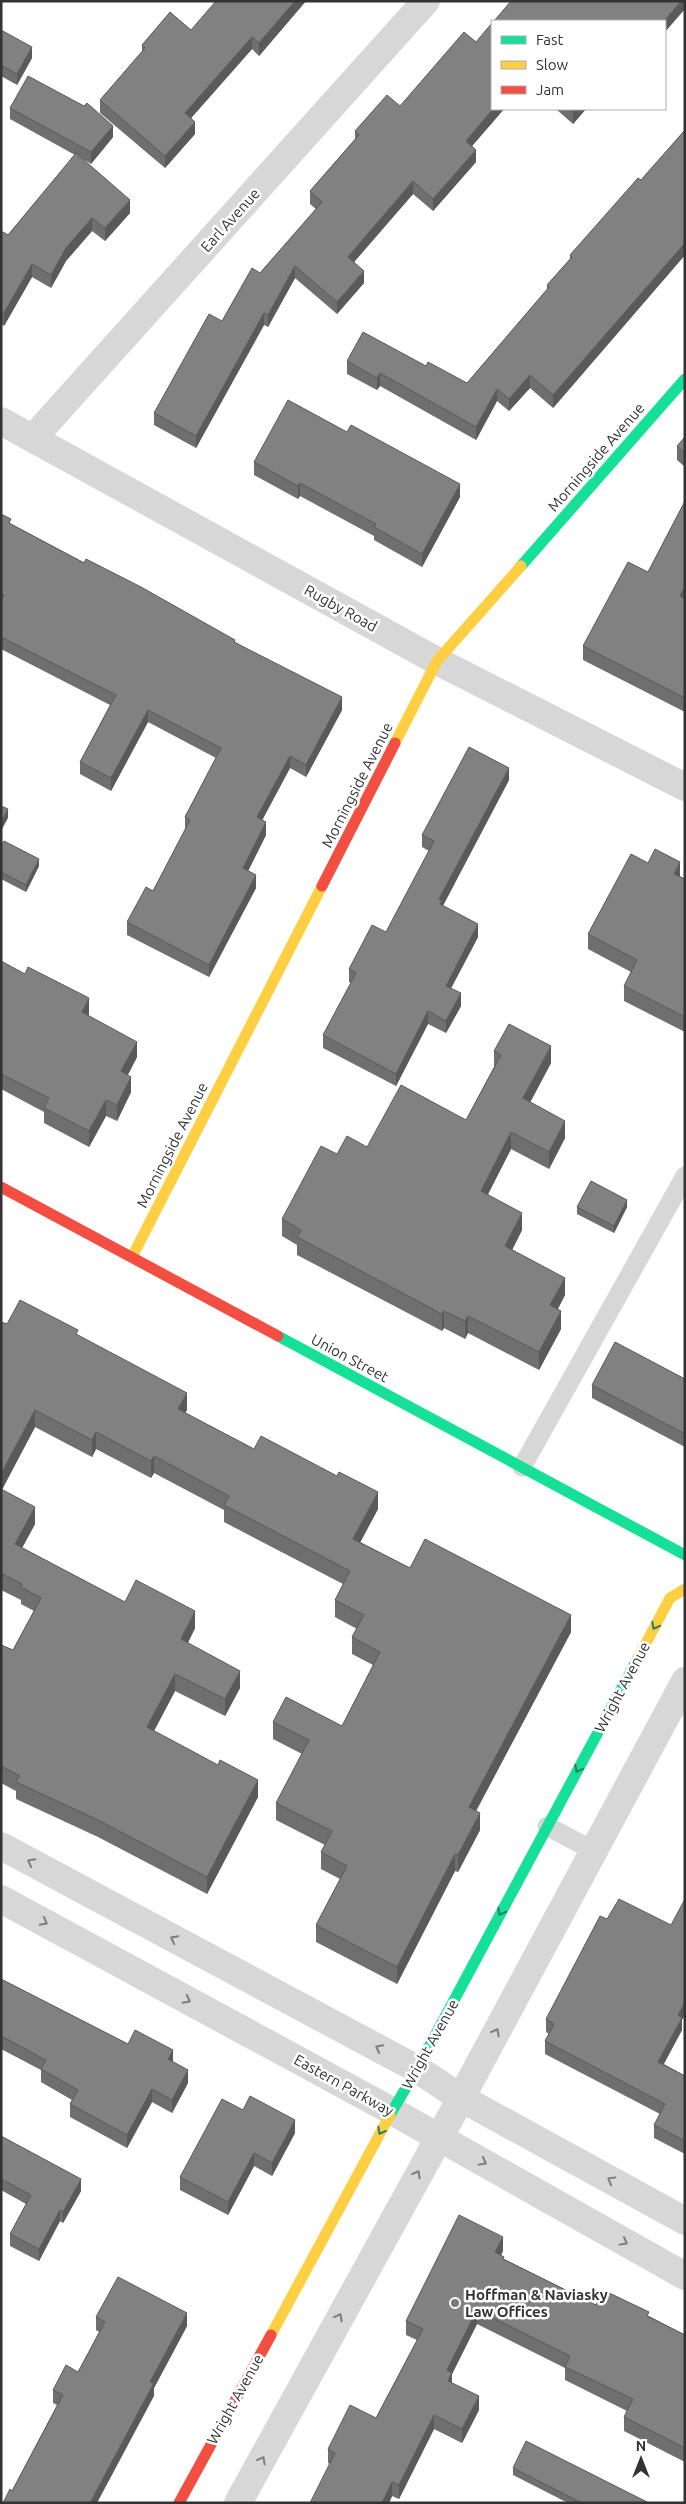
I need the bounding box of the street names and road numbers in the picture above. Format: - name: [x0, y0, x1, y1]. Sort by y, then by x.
- street label: Earl Avenue: [197, 185, 263, 255]
- street label: Morningside Avenue: [544, 399, 648, 515]
- street label: Rugby Road: [302, 581, 380, 635]
- street label: Morningside Avenue: [318, 720, 396, 850]
- street label: Morningside Avenue: [133, 1080, 211, 1210]
- street label: Union Street: [308, 1331, 392, 1386]
- street label: Wright Avenue: [591, 1639, 653, 1735]
- street label: Wright Avenue: [398, 1996, 462, 2092]
- street label: Eastern Parkway: [291, 2051, 397, 2119]
- street label: Wright Avenue: [203, 2351, 267, 2447]

